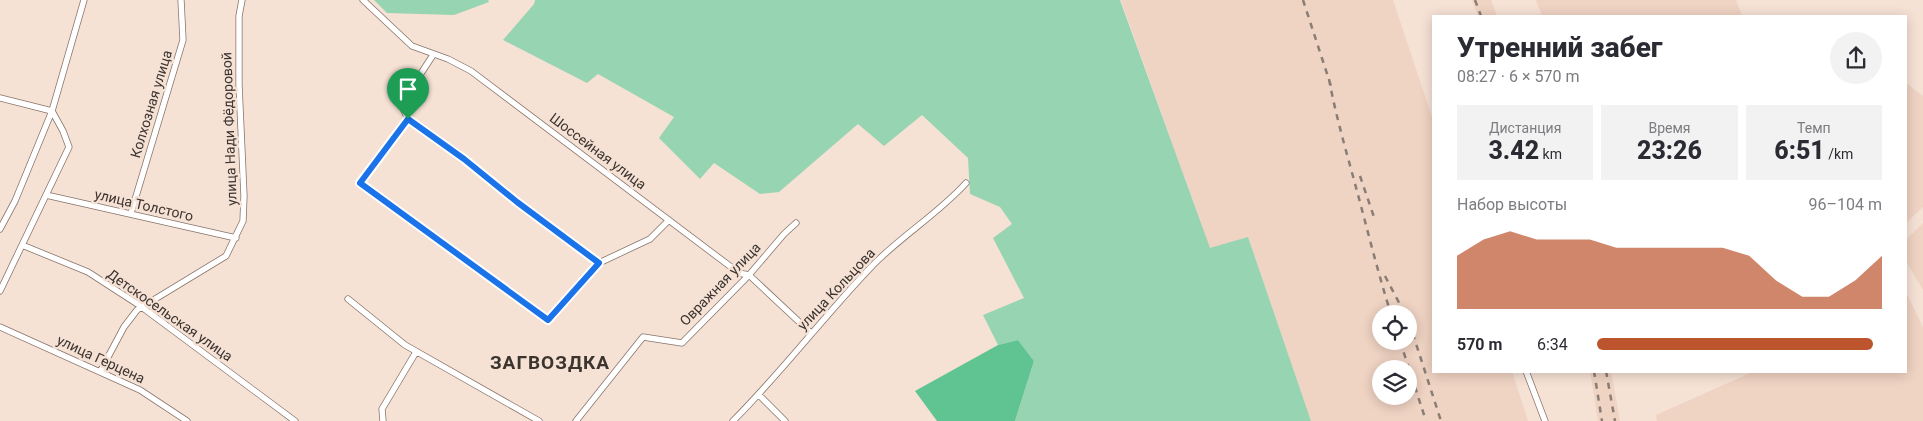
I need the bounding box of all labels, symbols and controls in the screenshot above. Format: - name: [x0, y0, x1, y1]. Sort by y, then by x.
- text: Утренний забег: [1457, 31, 1663, 64]
- button: share: [1830, 32, 1882, 84]
- street label: Колхозная улица: [127, 48, 175, 160]
- street label: улица Нади Фёдоровой: [218, 52, 240, 206]
- text: 08:27 · 6 × 570 m: [1457, 67, 1579, 86]
- pin: [387, 68, 429, 119]
- icon: arrive: [394, 75, 422, 103]
- street label: Шоссейная улица: [547, 110, 649, 192]
- text: Дистанция: [1489, 120, 1561, 136]
- text: Время: [1648, 120, 1691, 136]
- text: Темп: [1797, 120, 1831, 136]
- text: 3.42: [1488, 136, 1539, 165]
- text: 23:26: [1637, 136, 1702, 165]
- text: 6:51: [1774, 136, 1825, 165]
- text: km: [1539, 146, 1562, 162]
- text: /km: [1825, 146, 1853, 162]
- street label: улица Толстого: [93, 186, 195, 224]
- text: Набор высоты: [1457, 195, 1567, 214]
- text: 96–104 m: [1809, 195, 1882, 214]
- street label: Овражная улица: [676, 239, 764, 329]
- street label: улица Кольцова: [794, 245, 878, 333]
- street label: Детскосельская улица: [104, 266, 236, 364]
- map controls: [1372, 305, 1417, 405]
- button: locate: [1372, 305, 1417, 350]
- street label: улица Герцена: [55, 332, 147, 386]
- text: 570 m: [1457, 335, 1502, 354]
- text: 6:34: [1537, 335, 1568, 354]
- district label: ЗАГВОЗДКА: [490, 351, 610, 374]
- button: layers: [1372, 360, 1417, 405]

